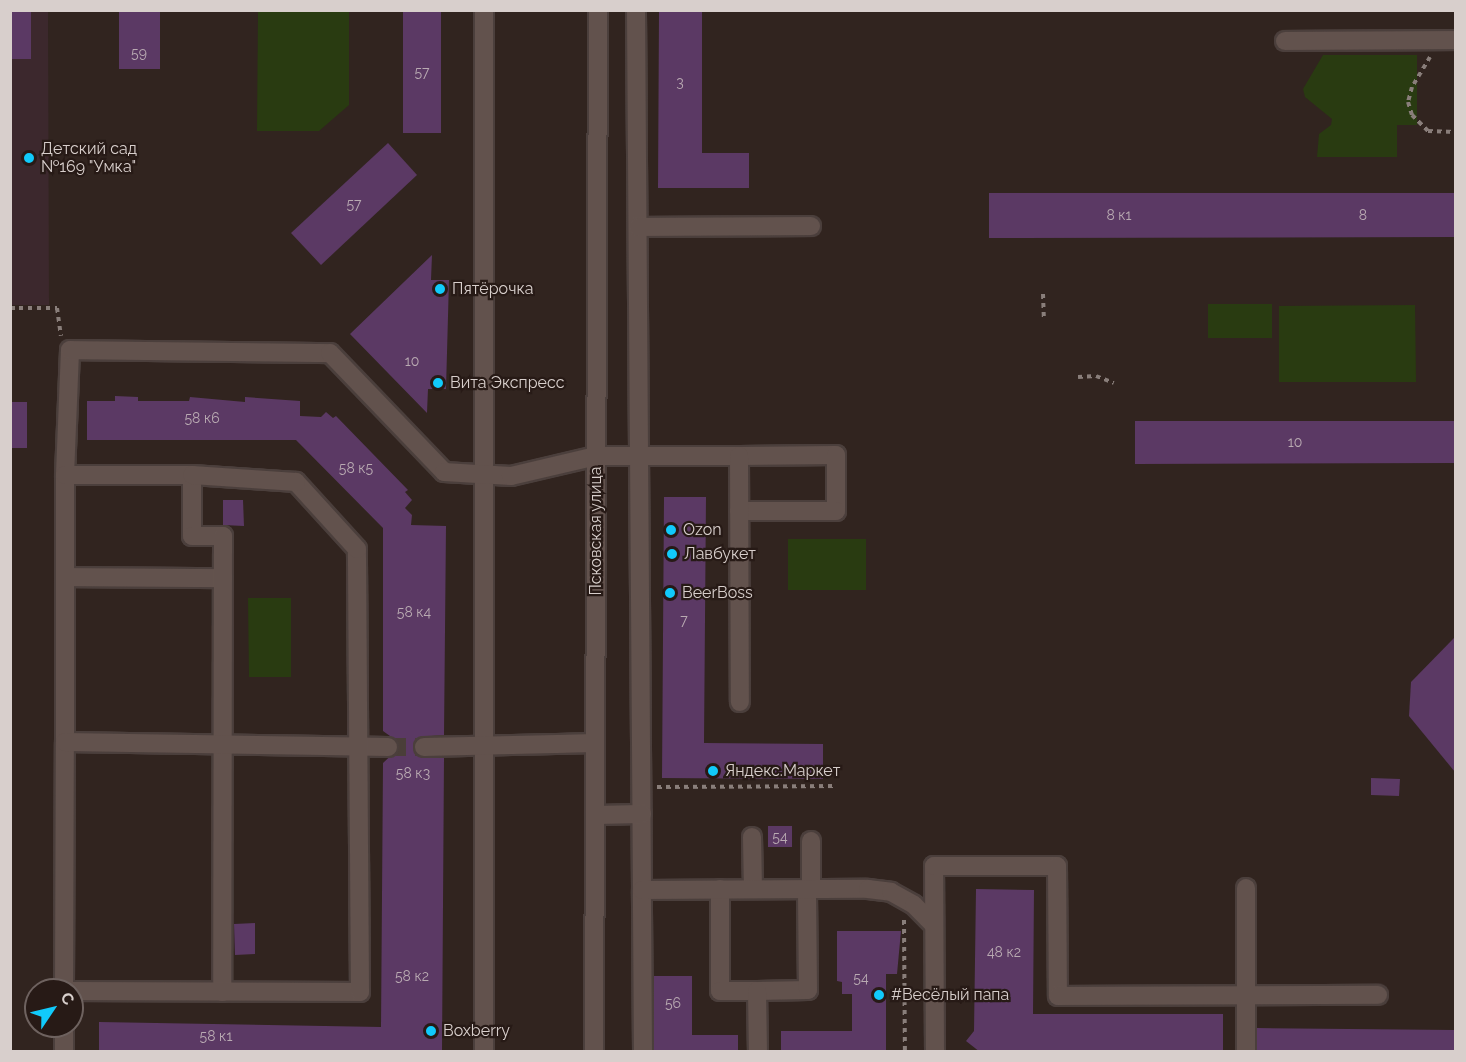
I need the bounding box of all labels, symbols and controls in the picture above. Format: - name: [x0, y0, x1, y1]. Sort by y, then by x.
- house number: 59: [131, 45, 147, 61]
- house number: 57: [414, 64, 430, 80]
- house number: 3: [676, 74, 684, 90]
- place label: Детский сад №169 "Умка": [41, 139, 137, 177]
- marker: Детский сад №169 "Умка": [22, 151, 36, 165]
- house number: 57: [346, 196, 362, 212]
- house number: 8 к1: [1106, 207, 1132, 223]
- house number: 8: [1359, 207, 1367, 223]
- place label: Пятёрочка: [452, 279, 533, 299]
- marker: Пятёрочка: [433, 282, 447, 296]
- house number: 10: [405, 353, 419, 369]
- place label: Вита Экспресс: [450, 373, 564, 393]
- marker: Вита Экспресс: [431, 376, 445, 390]
- house number: 58 к6: [184, 410, 220, 426]
- house number: 10: [1288, 434, 1302, 450]
- house number: 58 к5: [339, 460, 373, 476]
- street label: Псковская улица: [586, 466, 606, 596]
- place label: Ozon: [683, 520, 722, 540]
- marker: Ozon: [664, 523, 678, 537]
- place label: Лавбукет: [684, 544, 756, 564]
- marker: Лавбукет: [665, 547, 679, 561]
- place label: BeerBoss: [682, 583, 753, 603]
- marker: BeerBoss: [663, 586, 677, 600]
- house number: 58 к4: [397, 604, 431, 620]
- house number: 7: [680, 612, 688, 628]
- place label: Яндекс.Маркет: [725, 761, 840, 781]
- marker: Яндекс.Маркет: [706, 764, 720, 778]
- house number: 58 к3: [396, 765, 430, 781]
- house number: 54: [772, 829, 788, 845]
- house number: 48 к2: [987, 944, 1021, 960]
- house number: 58 к2: [395, 968, 429, 984]
- house number: 54: [853, 970, 869, 986]
- north arrow: [24, 978, 84, 1038]
- place label: #Весёлый папа: [891, 985, 1009, 1005]
- marker: #Весёлый папа: [872, 988, 886, 1002]
- text: С: [57, 989, 78, 1008]
- house number: 56: [665, 995, 681, 1011]
- place label: Boxberry: [443, 1021, 510, 1041]
- marker: Boxberry: [424, 1024, 438, 1038]
- house number: 58 к1: [200, 1028, 232, 1044]

